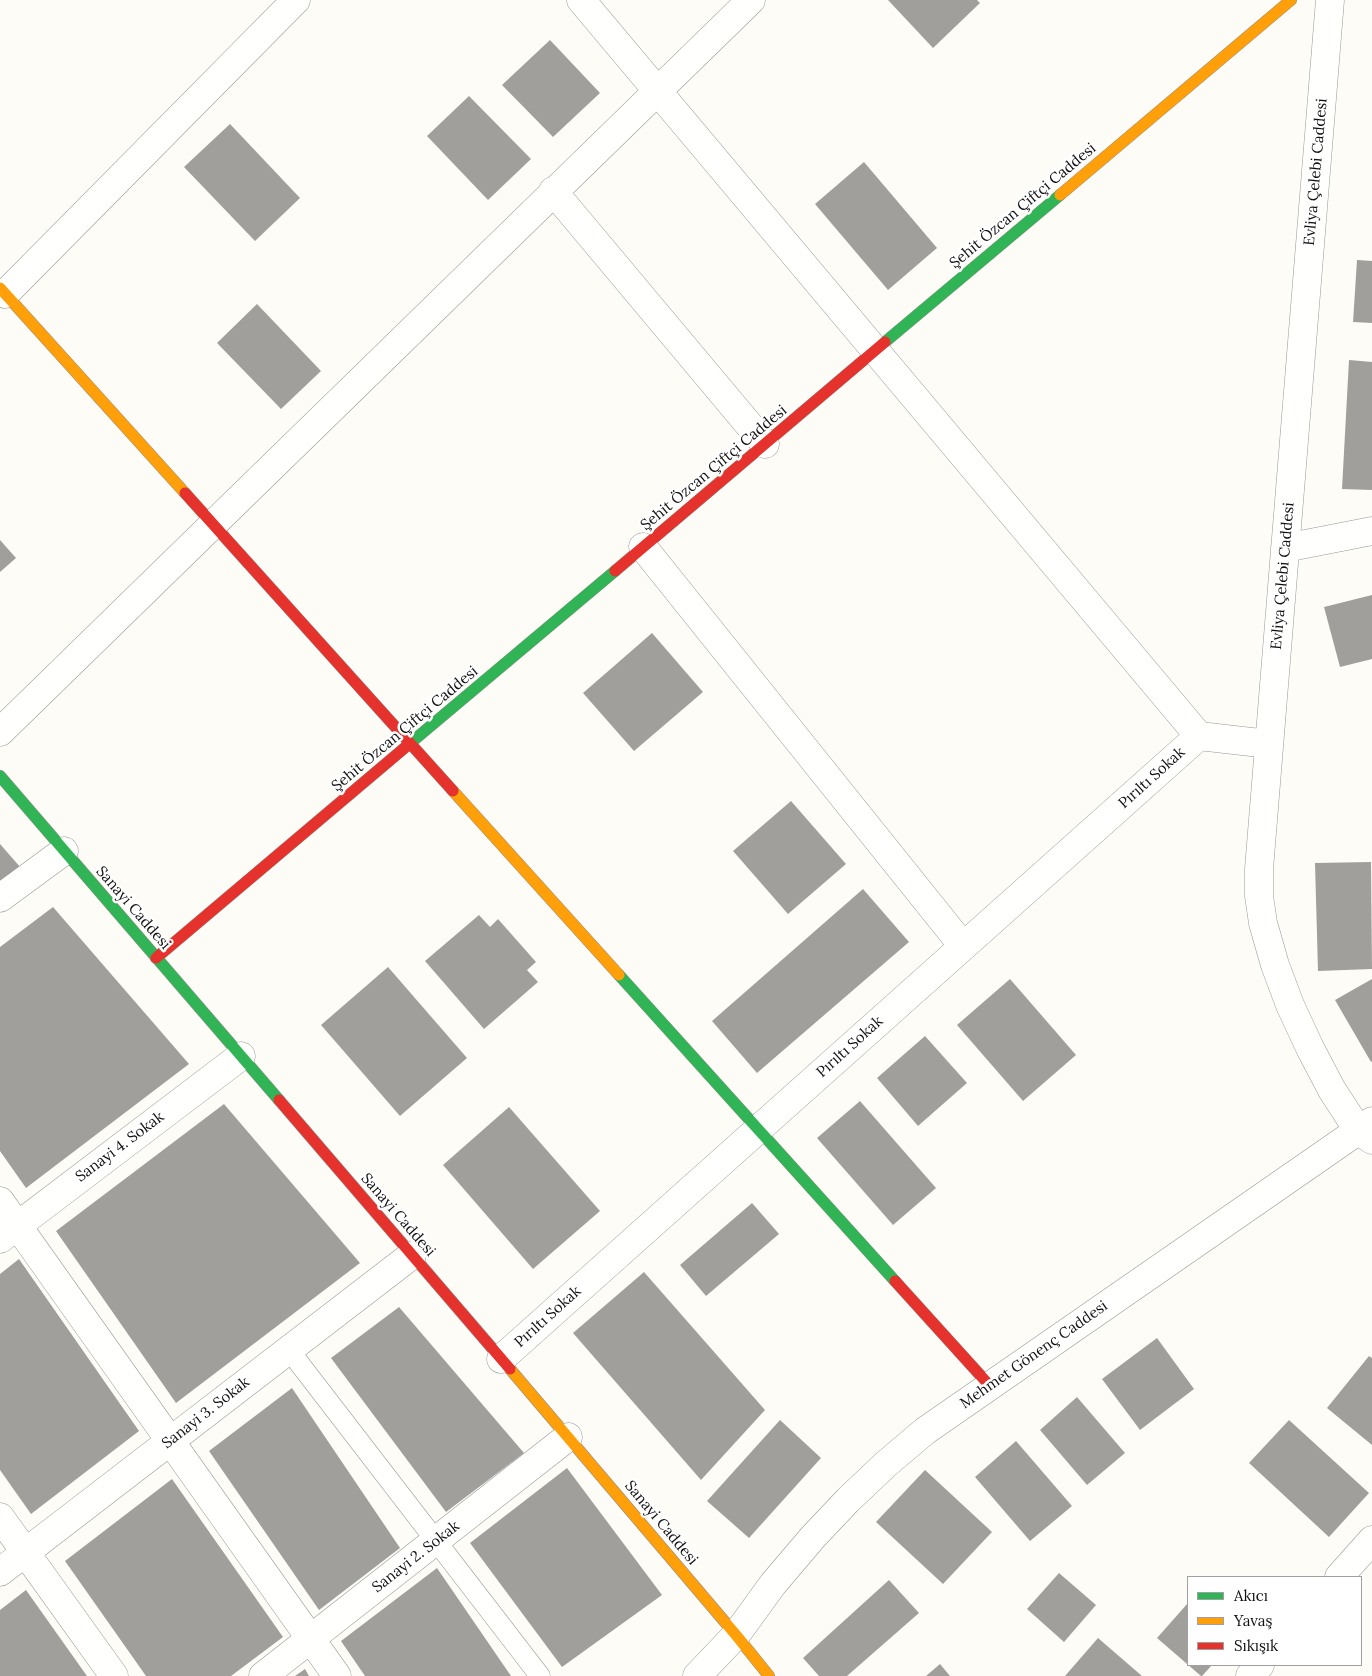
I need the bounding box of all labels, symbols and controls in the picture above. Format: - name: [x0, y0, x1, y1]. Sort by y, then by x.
- street label: Evliya Çelebi Caddesi: [1301, 98, 1331, 246]
- street label: Şehit Özcan Çiftçi Caddesi: [946, 140, 1100, 272]
- street label: Şehit Özcan Çiftçi Caddesi: [637, 402, 791, 534]
- street label: Evliya Çelebi Caddesi: [1268, 502, 1298, 650]
- street label: Şehit Özcan Çiftçi Caddesi: [328, 663, 482, 795]
- street label: Pırıltı Sokak: [1115, 743, 1189, 813]
- street label: Sanayi Caddesi: [92, 863, 174, 953]
- street label: Pırıltı Sokak: [813, 1012, 887, 1082]
- street label: Sanayi 4. Sokak: [72, 1108, 168, 1186]
- street label: Sanayi Caddesi: [357, 1170, 439, 1260]
- street label: Pırıltı Sokak: [511, 1282, 585, 1352]
- street label: Mehmet Gönenç Caddesi: [957, 1297, 1111, 1413]
- street label: Sanayi 3. Sokak: [159, 1373, 253, 1453]
- street label: Sanayi Caddesi: [621, 1477, 701, 1569]
- street label: Sanayi 2. Sokak: [369, 1517, 463, 1597]
- legend: [1187, 1576, 1362, 1666]
- text: Akıcı: [1234, 1586, 1268, 1605]
- text: Yavaş: [1234, 1611, 1272, 1630]
- text: Sıkışık: [1234, 1636, 1278, 1655]

